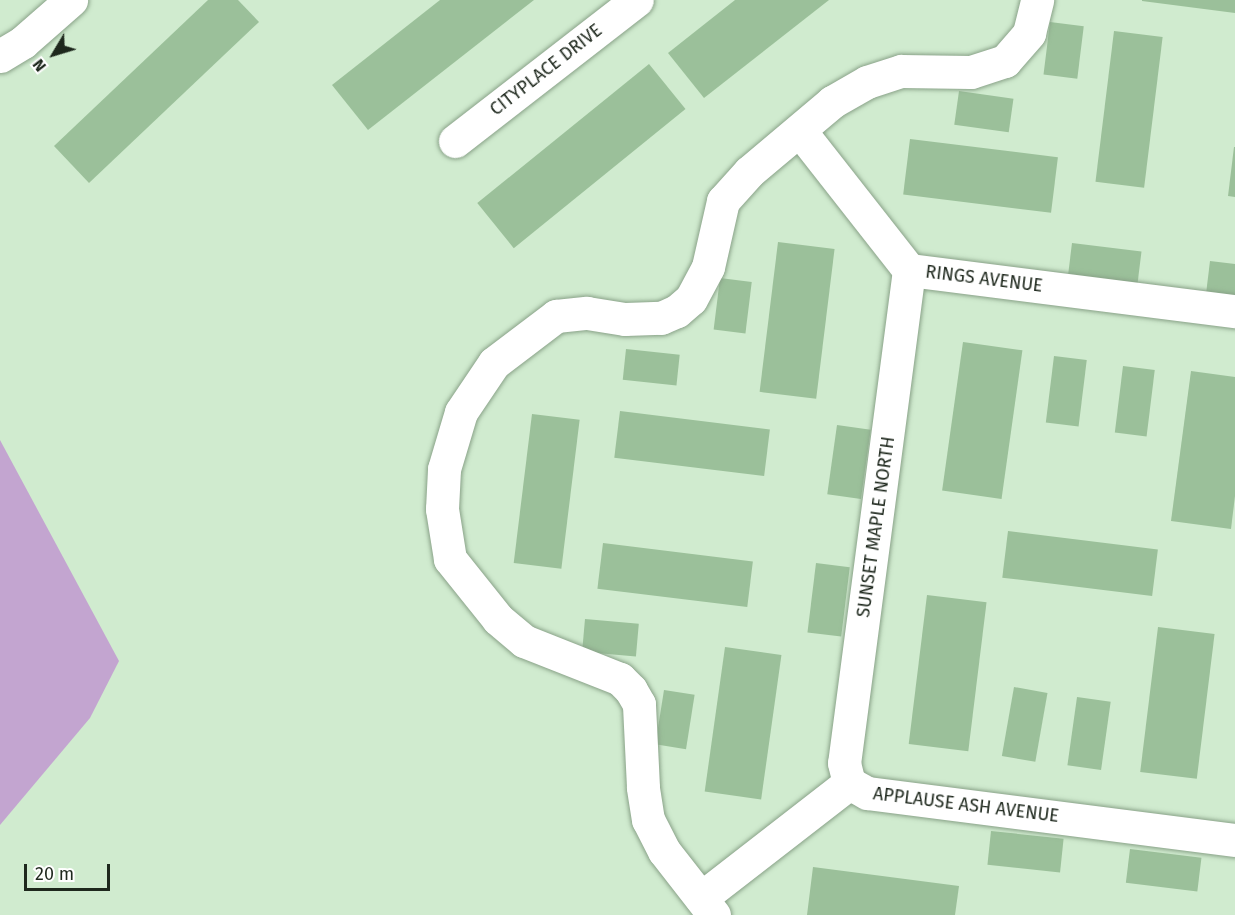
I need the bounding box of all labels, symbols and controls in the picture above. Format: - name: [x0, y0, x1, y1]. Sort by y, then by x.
- street label: CITYPLACE DRIVE: [486, 20, 606, 120]
- north arrow: [24, 24, 84, 84]
- text: N: [29, 55, 50, 75]
- street label: RINGS AVENUE: [924, 261, 1044, 297]
- street label: SUNSET MAPLE NORTH: [853, 435, 899, 619]
- street label: APPLAUSE ASH AVENUE: [872, 783, 1060, 827]
- scale bar: [27, 852, 112, 890]
- text: 20 m: [35, 863, 74, 885]

